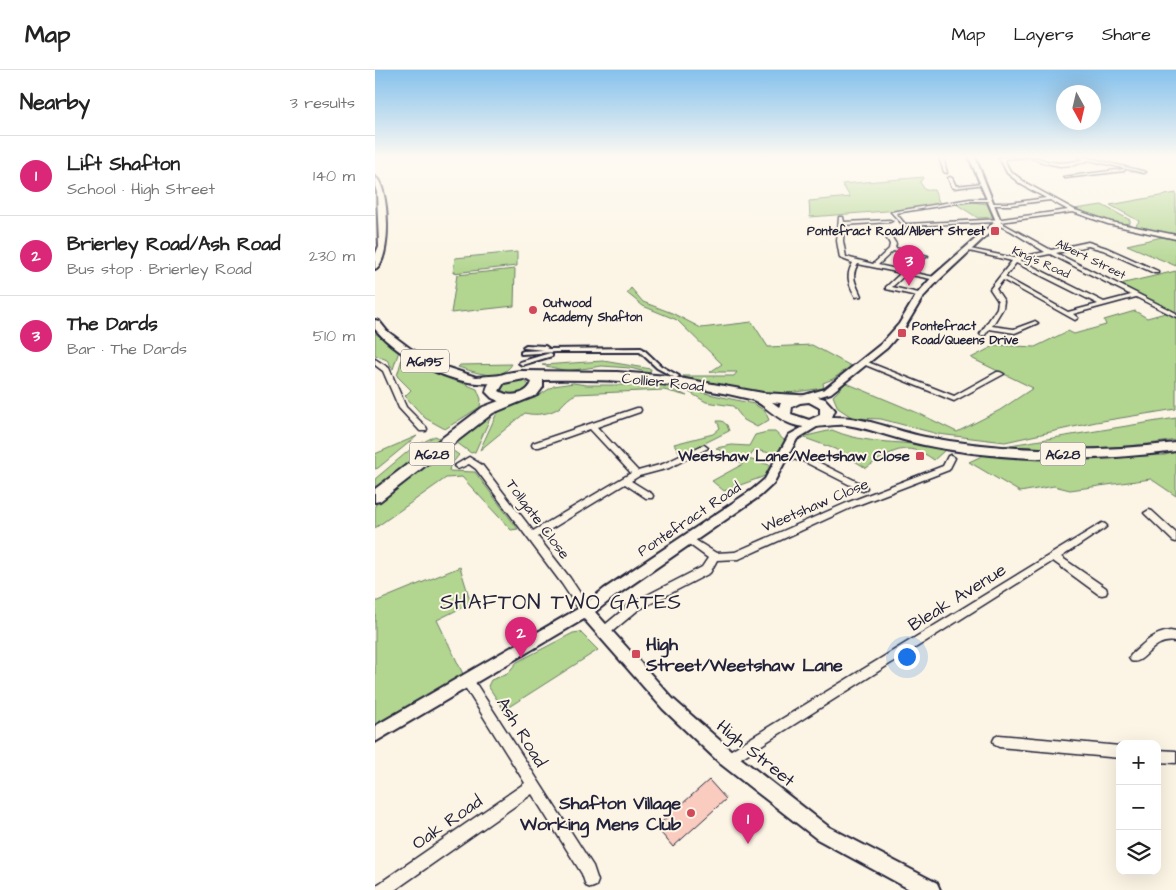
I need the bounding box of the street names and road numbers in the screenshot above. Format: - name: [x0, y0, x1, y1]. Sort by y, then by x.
- street label: Albert Street: [1053, 235, 1129, 284]
- street label: King's Road: [1009, 242, 1072, 284]
- road number: A6195: [401, 350, 449, 372]
- street label: Collier Road: [621, 368, 706, 397]
- road number: A628: [409, 442, 455, 466]
- road number: A628: [1041, 442, 1085, 466]
- street label: Weetshaw Close: [759, 473, 872, 537]
- street label: Tollgate Close: [500, 475, 575, 564]
- street label: Pontefract Road: [633, 477, 745, 562]
- street label: Bleak Avenue: [903, 557, 1011, 638]
- street label: Ash Road: [490, 693, 553, 772]
- street label: High Street: [710, 714, 801, 794]
- street label: Oak Road: [407, 789, 488, 856]

